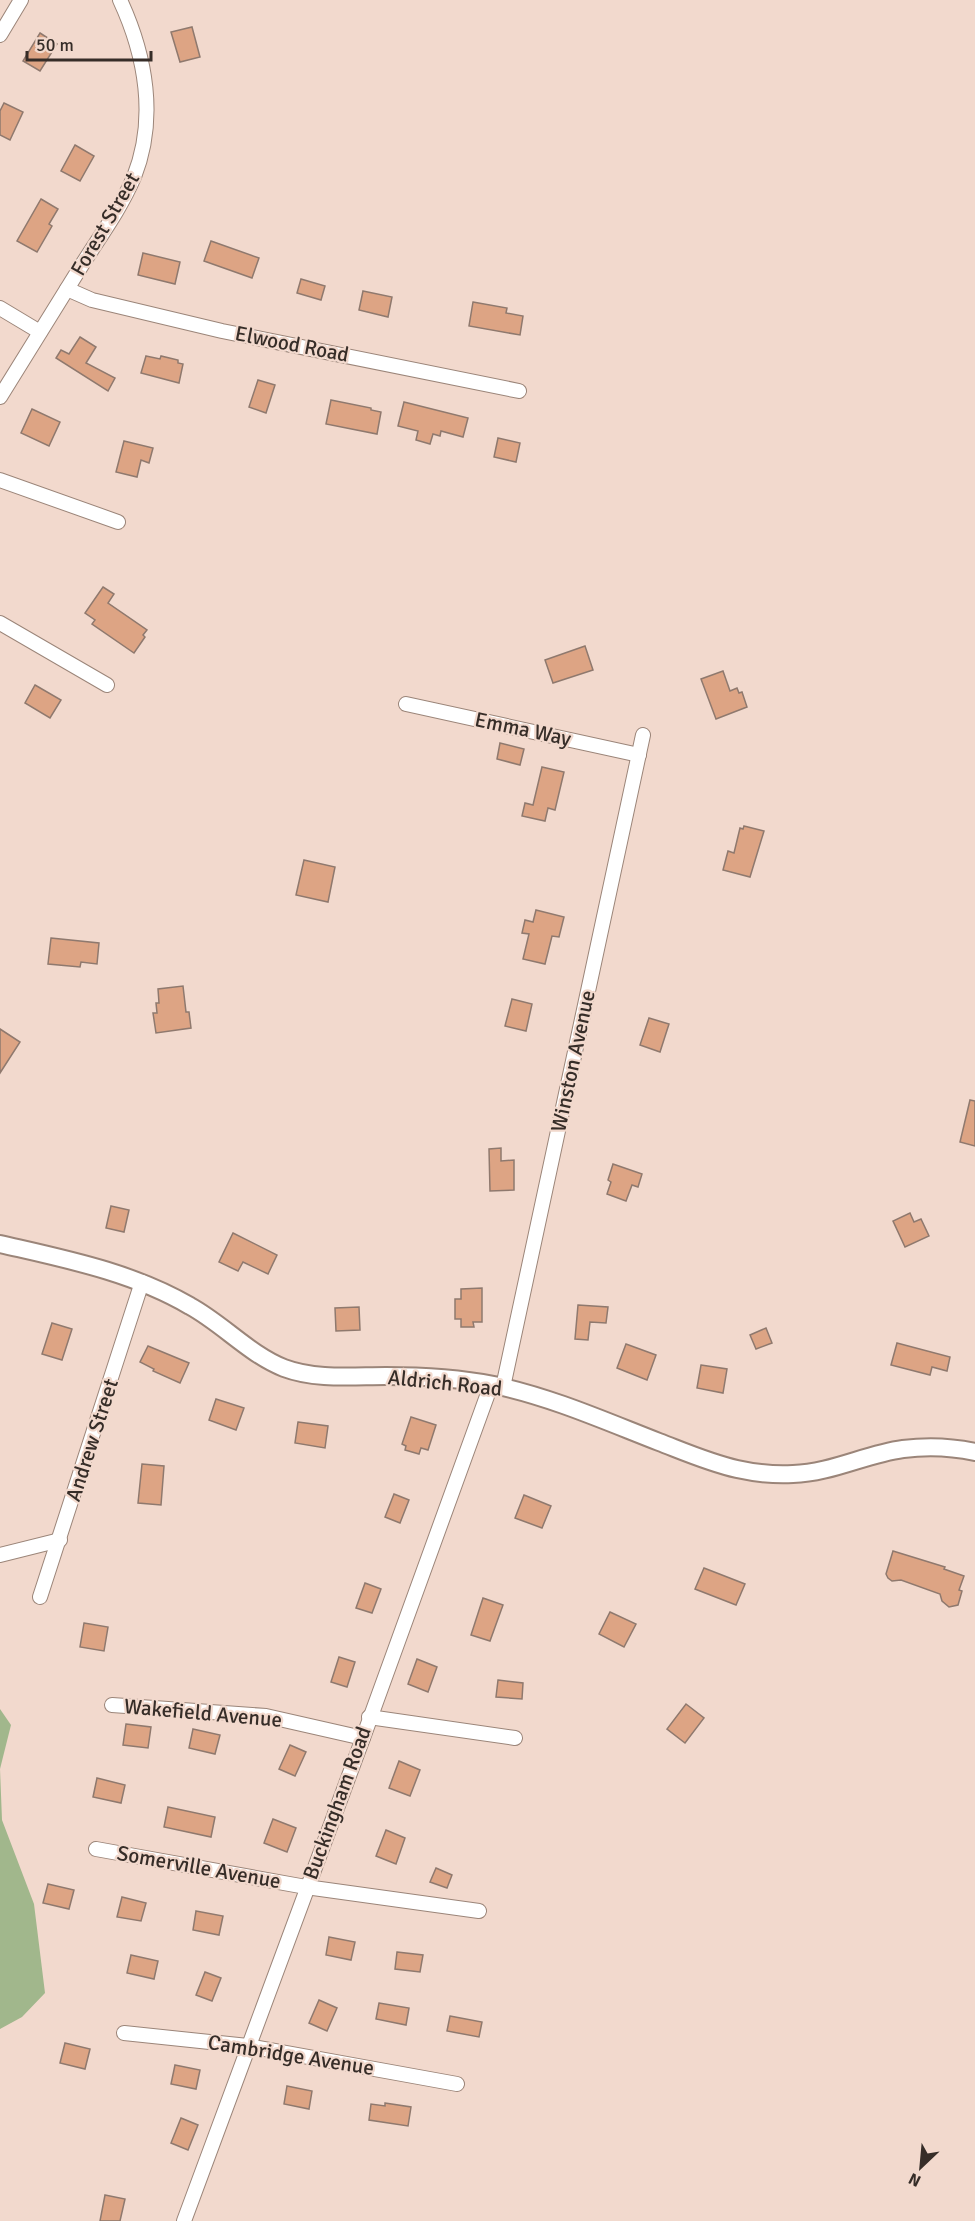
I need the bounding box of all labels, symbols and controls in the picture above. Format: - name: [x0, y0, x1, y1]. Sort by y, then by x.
- scale bar: [27, 24, 152, 62]
- text: 50 m: [36, 34, 74, 56]
- street label: Forest Street: [65, 168, 145, 280]
- street label: Elwood Road: [233, 320, 351, 368]
- street label: Emma Way: [472, 706, 574, 752]
- street label: Winston Avenue: [545, 988, 601, 1134]
- street label: Aldrich Road: [387, 1364, 503, 1402]
- street label: Andrew Street: [60, 1375, 124, 1505]
- street label: Wakefield Avenue: [123, 1693, 283, 1733]
- street label: Buckingham Road: [297, 1723, 377, 1883]
- street label: Somerville Avenue: [115, 1840, 283, 1894]
- street label: Cambridge Avenue: [206, 2029, 376, 2081]
- north arrow: [891, 2137, 951, 2197]
- text: N: [905, 2168, 924, 2191]

